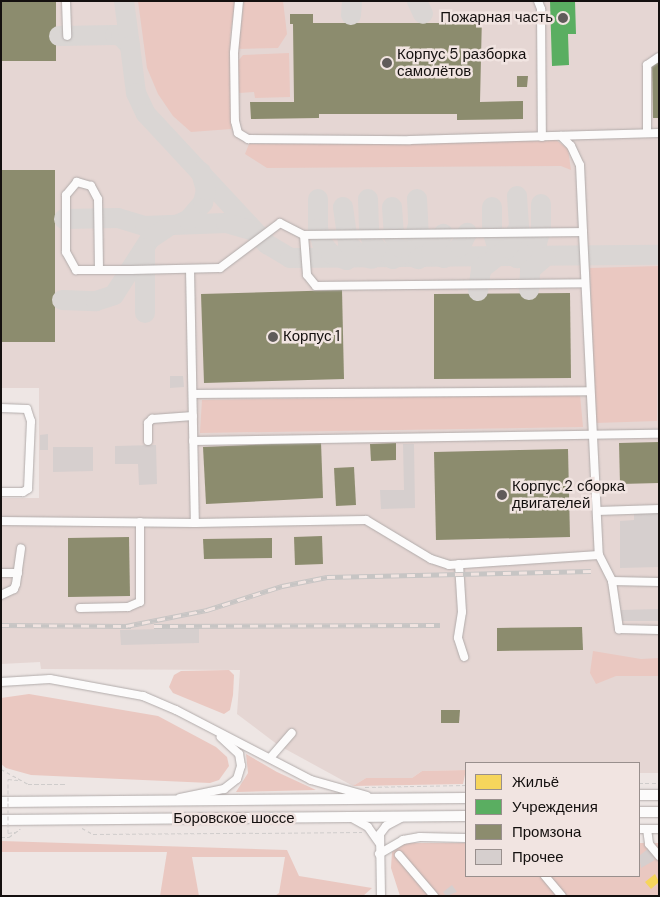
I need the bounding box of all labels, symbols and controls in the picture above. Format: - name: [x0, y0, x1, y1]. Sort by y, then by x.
- place label: Пожарная часть: [440, 9, 553, 27]
- marker: Пожарная часть: [557, 12, 569, 24]
- place label: Корпус 5 разборка самолётов: [397, 45, 526, 80]
- marker: Корпус 5 разборка самолётов: [381, 57, 393, 69]
- place label: Корпус 1: [283, 328, 340, 346]
- marker: Корпус 1: [267, 331, 279, 343]
- place label: Корпус 2 сборка двигателей: [512, 477, 625, 512]
- marker: Корпус 2 сборка двигателей: [496, 489, 508, 501]
- legend: [465, 762, 640, 877]
- text: Жильё: [512, 772, 559, 792]
- text: Учреждения: [512, 797, 598, 817]
- street label: Боровское шоссе: [173, 810, 295, 828]
- text: Промзона: [512, 822, 581, 842]
- text: Прочее: [512, 847, 564, 867]

